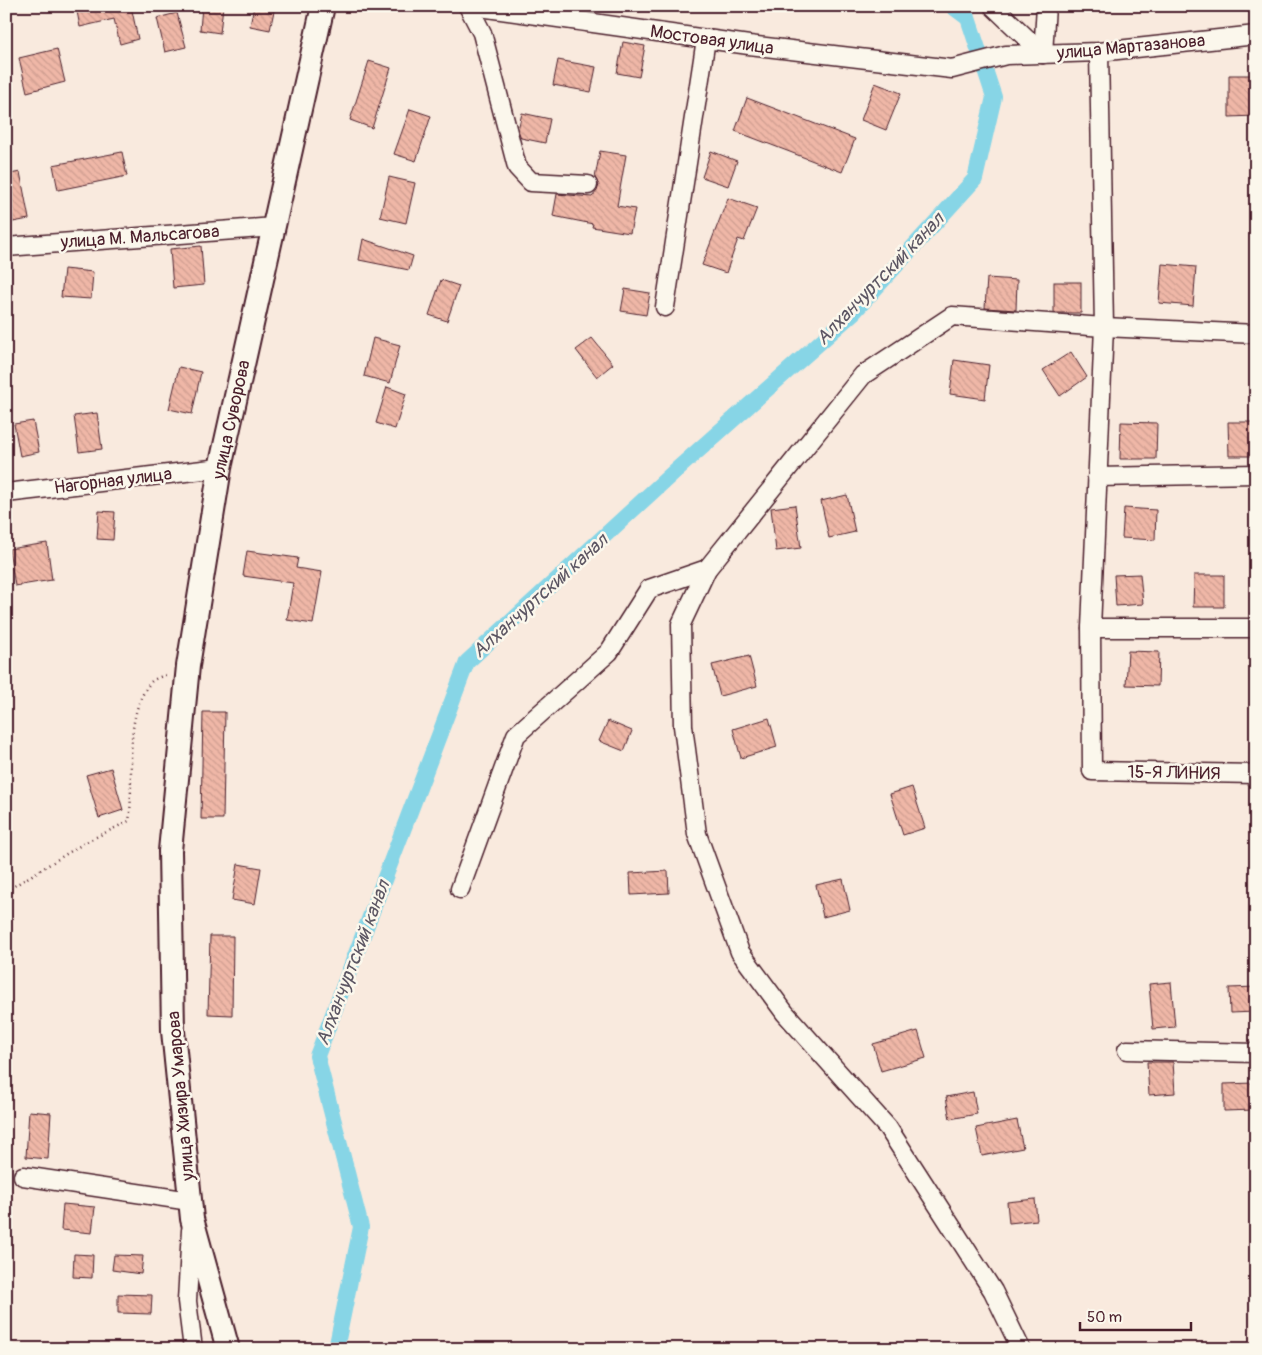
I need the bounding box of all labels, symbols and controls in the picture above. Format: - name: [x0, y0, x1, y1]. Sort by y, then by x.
- street label: Мостовая улица: [649, 20, 775, 60]
- street label: улица Мартазанова: [1055, 29, 1206, 65]
- water label: Алханчуртский канал: [811, 206, 951, 350]
- street label: улица М. Мальсагова: [59, 220, 220, 254]
- street label: улица Суворова: [207, 358, 255, 482]
- street label: Нагорная улица: [53, 462, 173, 500]
- water label: Алханчуртский канал: [467, 527, 614, 663]
- street label: 15-Я ЛИНИЯ: [1127, 761, 1221, 785]
- water label: Алханчуртский канал: [311, 875, 396, 1049]
- street label: улица Хизира Умарова: [162, 1010, 200, 1183]
- scale bar: [1080, 1300, 1191, 1332]
- text: 50 m: [1087, 1308, 1122, 1327]

